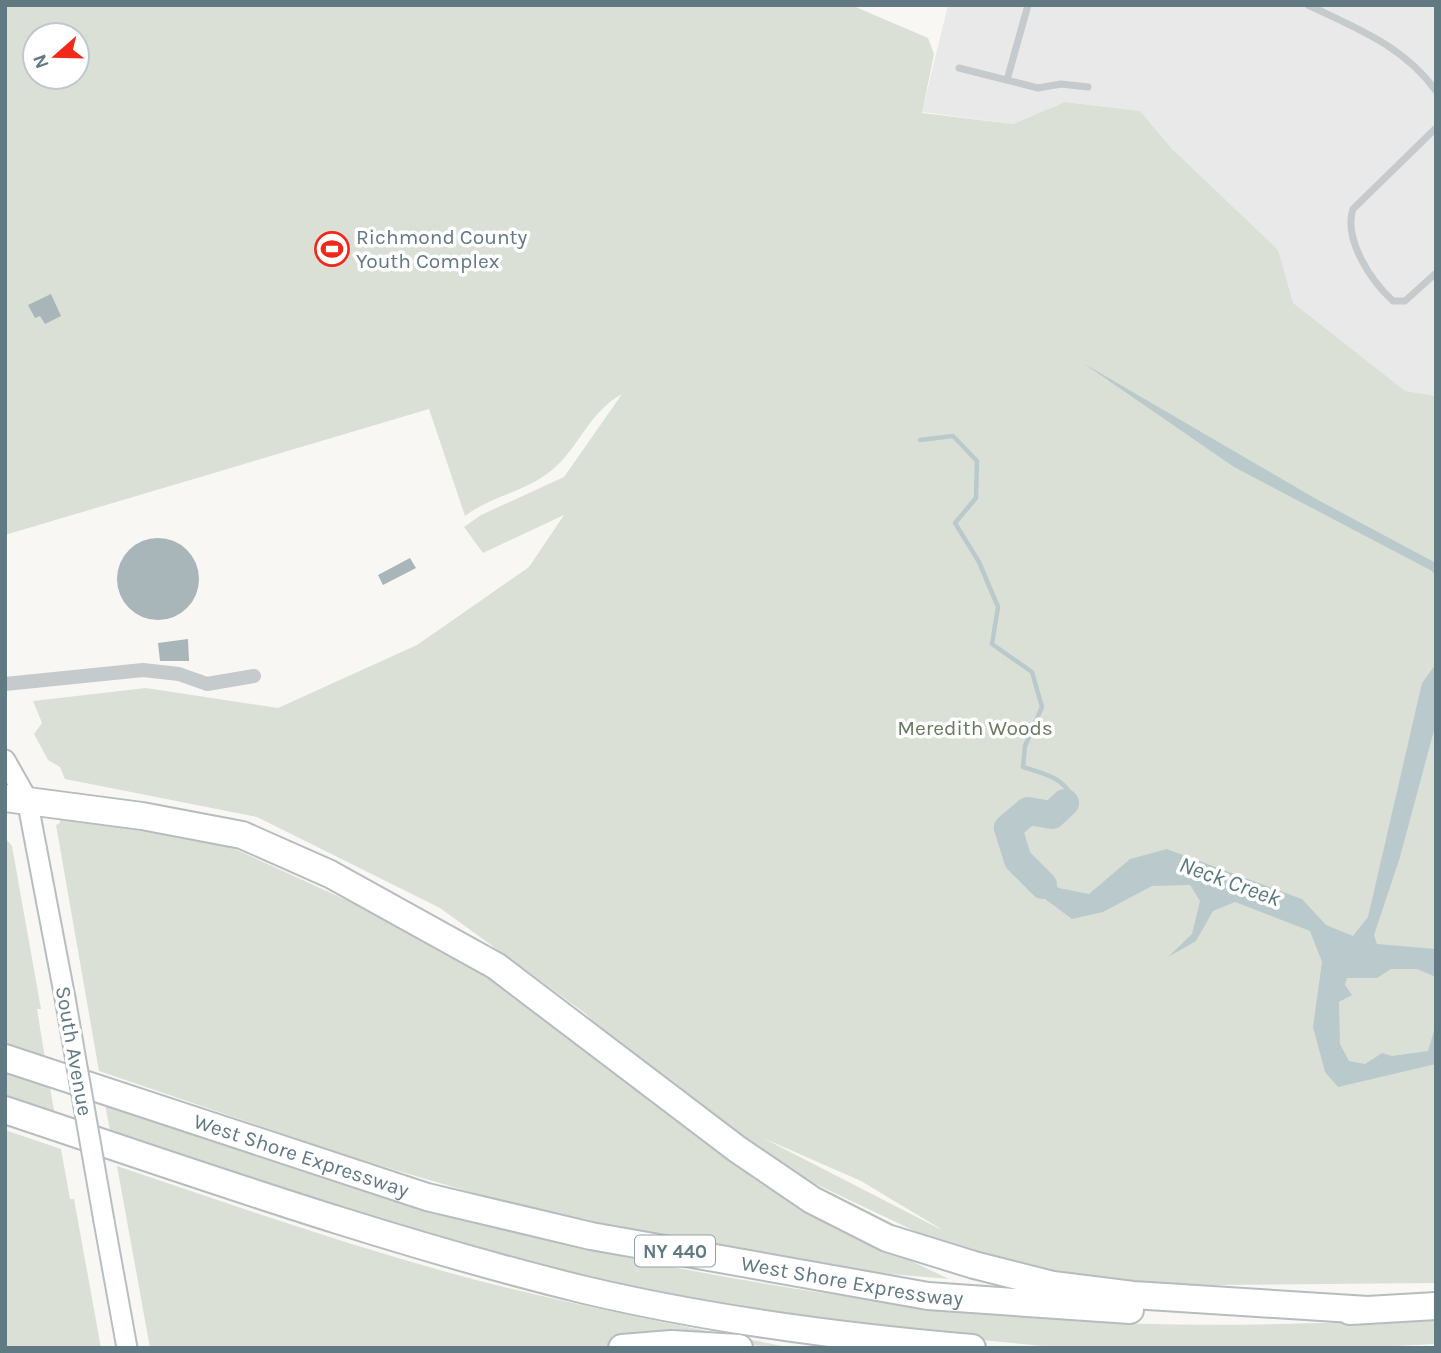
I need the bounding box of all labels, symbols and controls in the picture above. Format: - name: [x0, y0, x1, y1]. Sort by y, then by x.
- north arrow: [21, 21, 91, 91]
- text: N: [28, 51, 54, 72]
- place label: Richmond County Youth Complex: [356, 225, 527, 273]
- sports icon: Richmond County Youth Complex: [313, 230, 351, 268]
- park label: Meredith Woods: [897, 716, 1053, 740]
- water label: Neck Creek: [1176, 851, 1284, 912]
- street label: South Avenue: [51, 984, 97, 1118]
- street label: West Shore Expressway: [191, 1109, 412, 1202]
- road number: NY 440: [635, 1236, 715, 1266]
- street label: West Shore Expressway: [739, 1251, 964, 1310]

